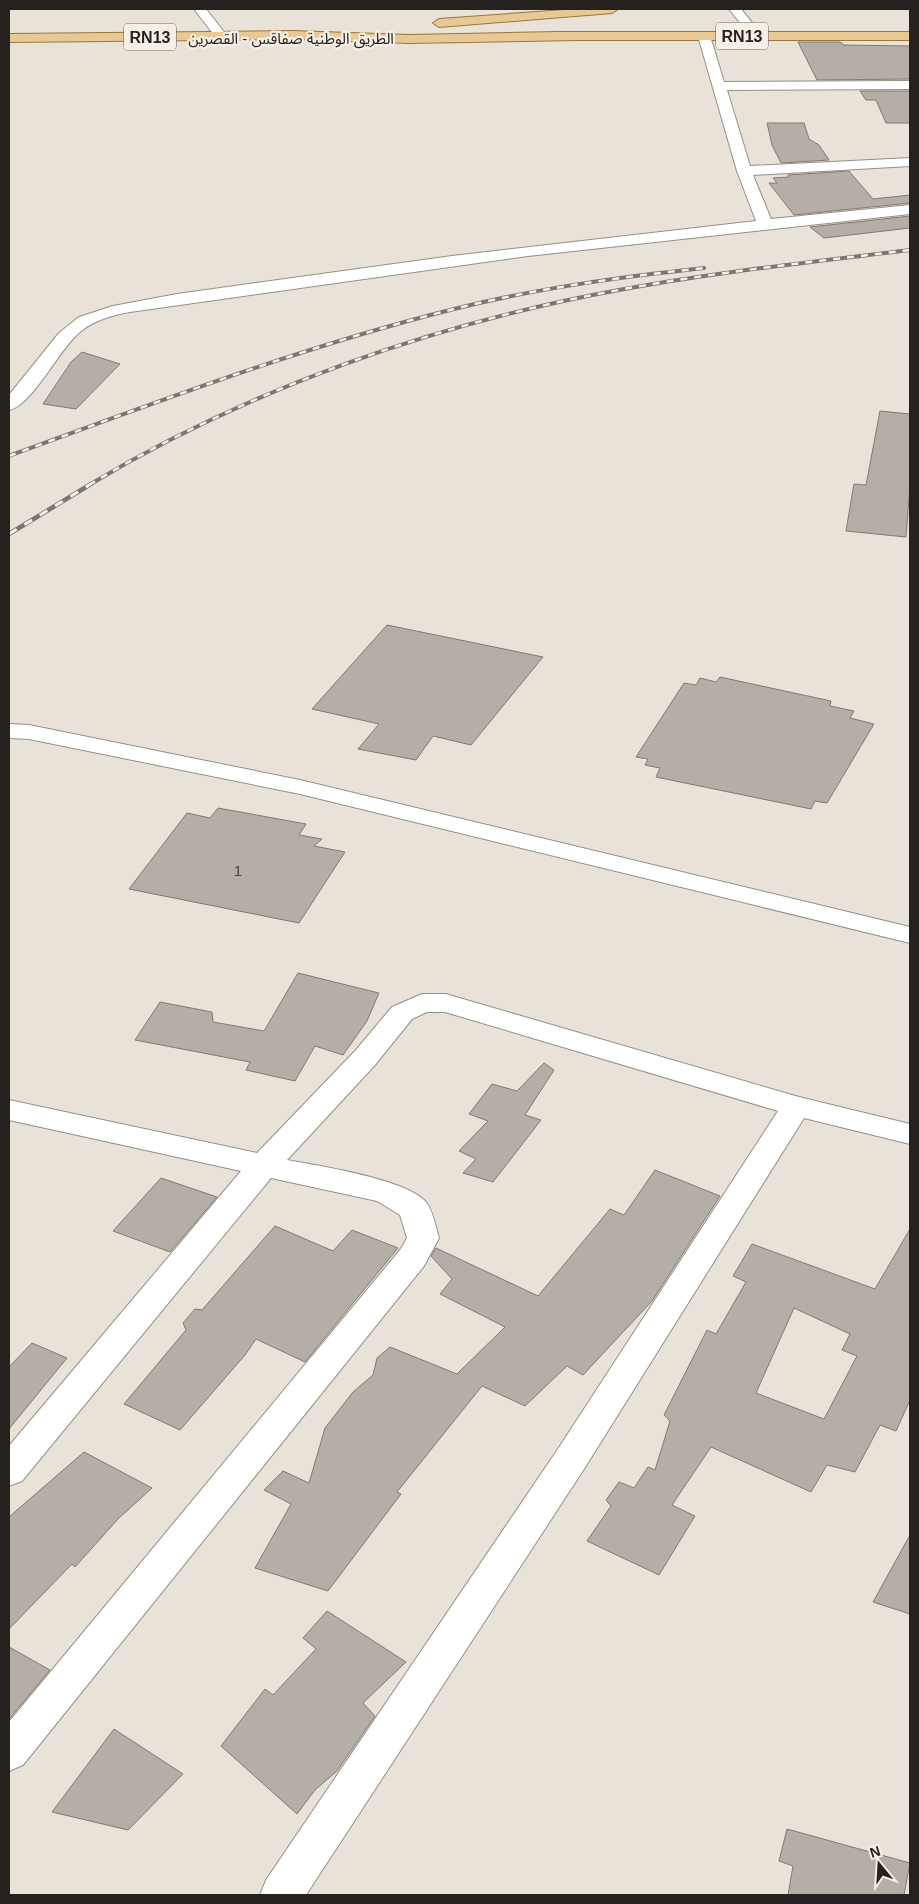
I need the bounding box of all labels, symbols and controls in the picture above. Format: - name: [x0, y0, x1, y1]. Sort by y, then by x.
- road number: RN13: [716, 22, 768, 50]
- road number: RN13: [124, 24, 176, 51]
- street label: الطريق الوطنية صفاقس - القصرين: [188, 30, 394, 49]
- house number: 1: [234, 862, 242, 879]
- north arrow: [854, 1839, 904, 1889]
- text: N: [868, 1842, 882, 1861]

